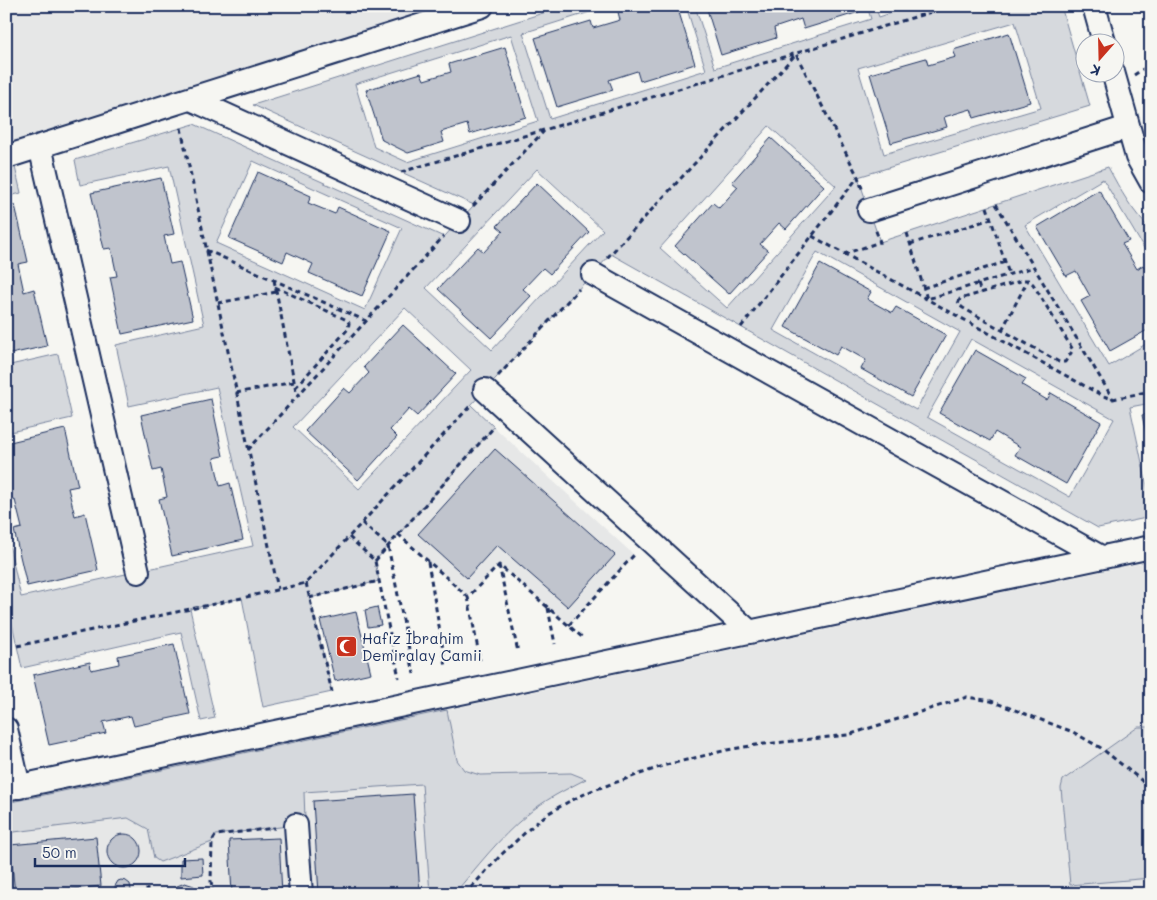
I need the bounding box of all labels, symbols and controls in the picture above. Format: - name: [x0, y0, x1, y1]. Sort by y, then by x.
- north arrow: [1074, 32, 1124, 82]
- text: K: [1088, 60, 1103, 81]
- place label: Hafız İbrahim Demiralay Camii: [362, 628, 482, 665]
- mosque icon: Hafız İbrahim Demiralay Camii: [334, 635, 358, 659]
- scale bar: [35, 835, 185, 867]
- text: 50 m: [42, 842, 77, 862]

